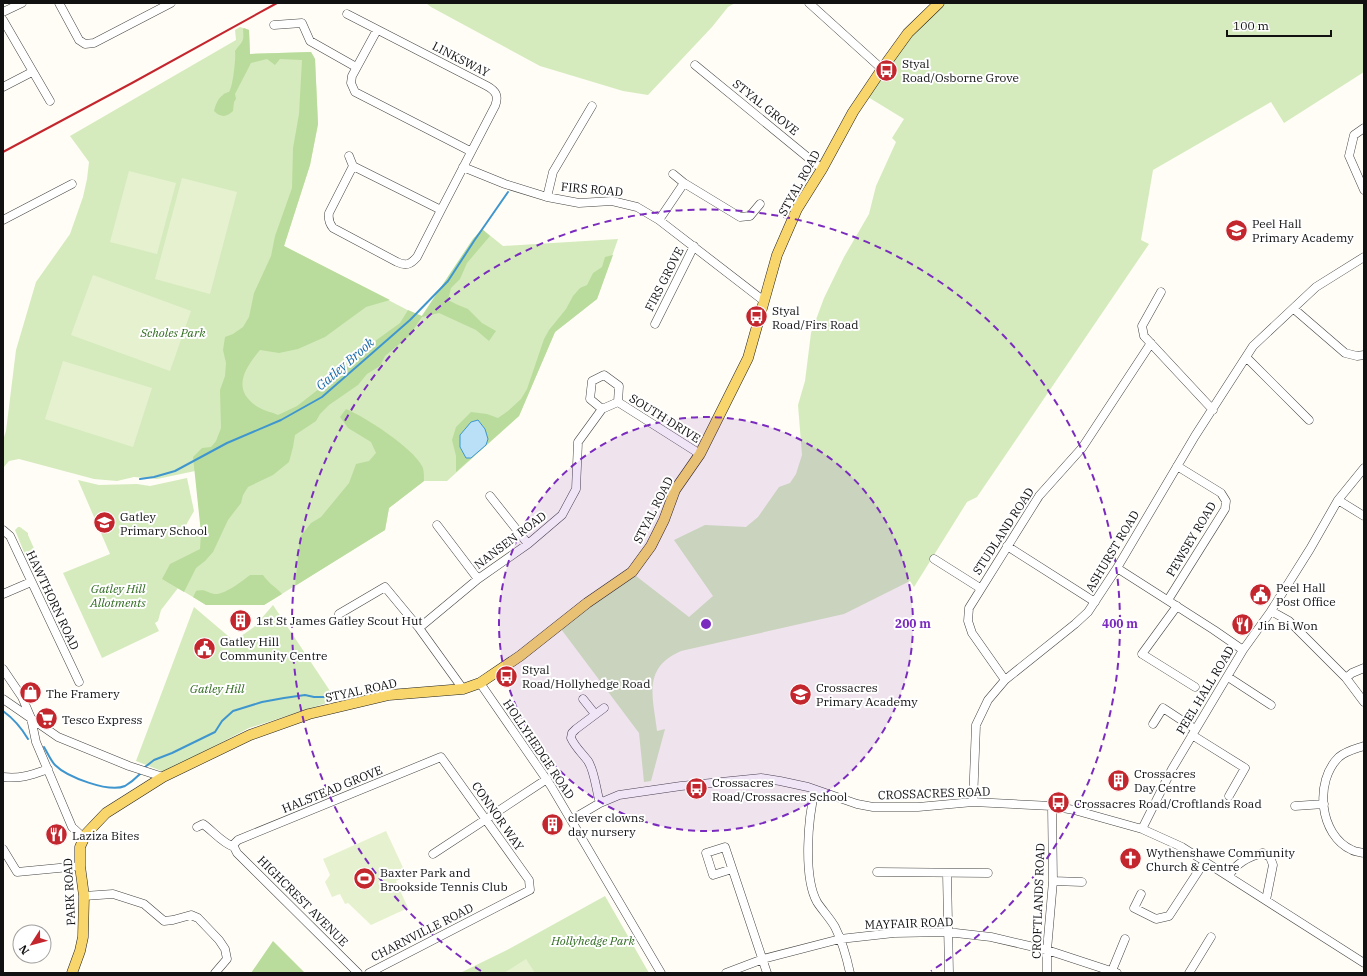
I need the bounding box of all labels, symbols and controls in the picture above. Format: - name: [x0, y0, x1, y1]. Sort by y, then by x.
- scale bar: [1227, 12, 1331, 38]
- text: 100 m: [1233, 18, 1269, 33]
- street label: LINKSWAY: [430, 38, 493, 80]
- place label: Styal Road/Osborne Grove: [902, 56, 1019, 85]
- bus stop icon: Styal Road/Osborne Grove: [873, 57, 899, 83]
- street label: STYAL GROVE: [730, 76, 802, 138]
- street label: STYAL ROAD: [775, 147, 823, 219]
- street label: FIRS ROAD: [560, 179, 624, 199]
- place label: Peel Hall Primary Academy: [1252, 216, 1354, 245]
- school or university icon: Peel Hall Primary Academy: [1223, 217, 1249, 243]
- street label: FIRS GROVE: [641, 244, 687, 314]
- place label: Styal Road/Firs Road: [772, 303, 859, 332]
- bus stop icon: Styal Road/Firs Road: [743, 304, 769, 330]
- park label: Scholes Park: [140, 325, 206, 340]
- water label: Gatley Brook: [312, 334, 378, 394]
- street label: SOUTH DRIVE: [627, 390, 703, 446]
- street label: STYAL ROAD: [630, 474, 676, 546]
- street label: STUDLAND ROAD: [969, 485, 1037, 577]
- street label: PEWSEY ROAD: [1163, 499, 1219, 579]
- street label: NANSEN ROAD: [471, 508, 549, 572]
- street label: ASHURST ROAD: [1082, 508, 1142, 594]
- place label: Gatley Primary School: [120, 509, 208, 538]
- school or university icon: Gatley Primary School: [91, 510, 117, 536]
- street label: HAWTHORN ROAD: [23, 548, 83, 652]
- place label: Peel Hall Post Office: [1276, 580, 1336, 609]
- park label: Gatley Hill Allotments: [89, 581, 146, 610]
- public building icon: Peel Hall Post Office: [1248, 581, 1274, 607]
- building icon: 1st St James Gatley Scout Hut: [228, 607, 254, 633]
- restaurant icon: Jin Bi Won: [1230, 612, 1256, 638]
- place label: 1st St James Gatley Scout Hut: [256, 613, 423, 628]
- text: 200 m: [895, 616, 931, 631]
- text: 400 m: [1102, 616, 1138, 631]
- centre of rings: [699, 617, 713, 631]
- place label: Jin Bi Won: [1258, 618, 1318, 633]
- place label: Gatley Hill Community Centre: [220, 634, 327, 663]
- public building icon: Gatley Hill Community Centre: [191, 635, 217, 661]
- street label: PEEL HALL ROAD: [1173, 643, 1237, 737]
- place label: Styal Road/Hollyhedge Road: [522, 662, 650, 691]
- bus stop icon: Styal Road/Hollyhedge Road: [493, 663, 519, 689]
- street label: STYAL ROAD: [324, 675, 398, 705]
- shop icon: The Framery: [18, 680, 44, 706]
- place label: Crossacres Primary Academy: [816, 680, 918, 709]
- park label: Gatley Hill: [190, 681, 245, 696]
- school or university icon: Crossacres Primary Academy: [788, 681, 814, 707]
- place label: The Framery: [46, 686, 120, 701]
- street label: HOLLYHEDGE ROAD: [500, 696, 578, 802]
- supermarket icon: Tesco Express: [34, 706, 60, 732]
- place label: Tesco Express: [62, 712, 143, 727]
- street label: HALSTEAD GROVE: [279, 762, 385, 816]
- place label: Crossacres Day Centre: [1134, 766, 1196, 795]
- building icon: Crossacres Day Centre: [1106, 767, 1132, 793]
- place label: Crossacres Road/Crossacres School: [712, 775, 848, 804]
- bus stop icon: Crossacres Road/Crossacres School: [683, 776, 709, 802]
- street label: CONNOR WAY: [469, 779, 528, 854]
- street label: CROSSACRES ROAD: [878, 784, 990, 802]
- bus stop icon: Crossacres Road/Croftlands Road: [1045, 790, 1071, 816]
- place label: Crossacres Road/Croftlands Road: [1074, 796, 1262, 811]
- place label: clever clowns day nursery: [568, 810, 645, 839]
- building icon: clever clowns day nursery: [539, 811, 565, 837]
- restaurant icon: Laziza Bites: [43, 822, 69, 848]
- place label: Laziza Bites: [72, 828, 139, 843]
- street label: CROFTLANDS ROAD: [1028, 843, 1048, 959]
- place label: Wythenshawe Community Church & Centre: [1146, 845, 1295, 874]
- church icon: Wythenshawe Community Church & Centre: [1117, 846, 1143, 872]
- street label: HIGHCREST AVENUE: [255, 853, 351, 949]
- street label: PARK ROAD: [60, 858, 78, 926]
- place label: Baxter Park and Brookside Tennis Club: [380, 865, 508, 894]
- sports icon: Baxter Park and Brookside Tennis Club: [351, 866, 377, 892]
- street label: CHARNVILLE ROAD: [368, 900, 476, 964]
- street label: MAYFAIR ROAD: [864, 914, 954, 932]
- north arrow: [12, 924, 52, 964]
- park label: Hollyhedge Park: [550, 933, 635, 948]
- text: N: [16, 942, 32, 958]

